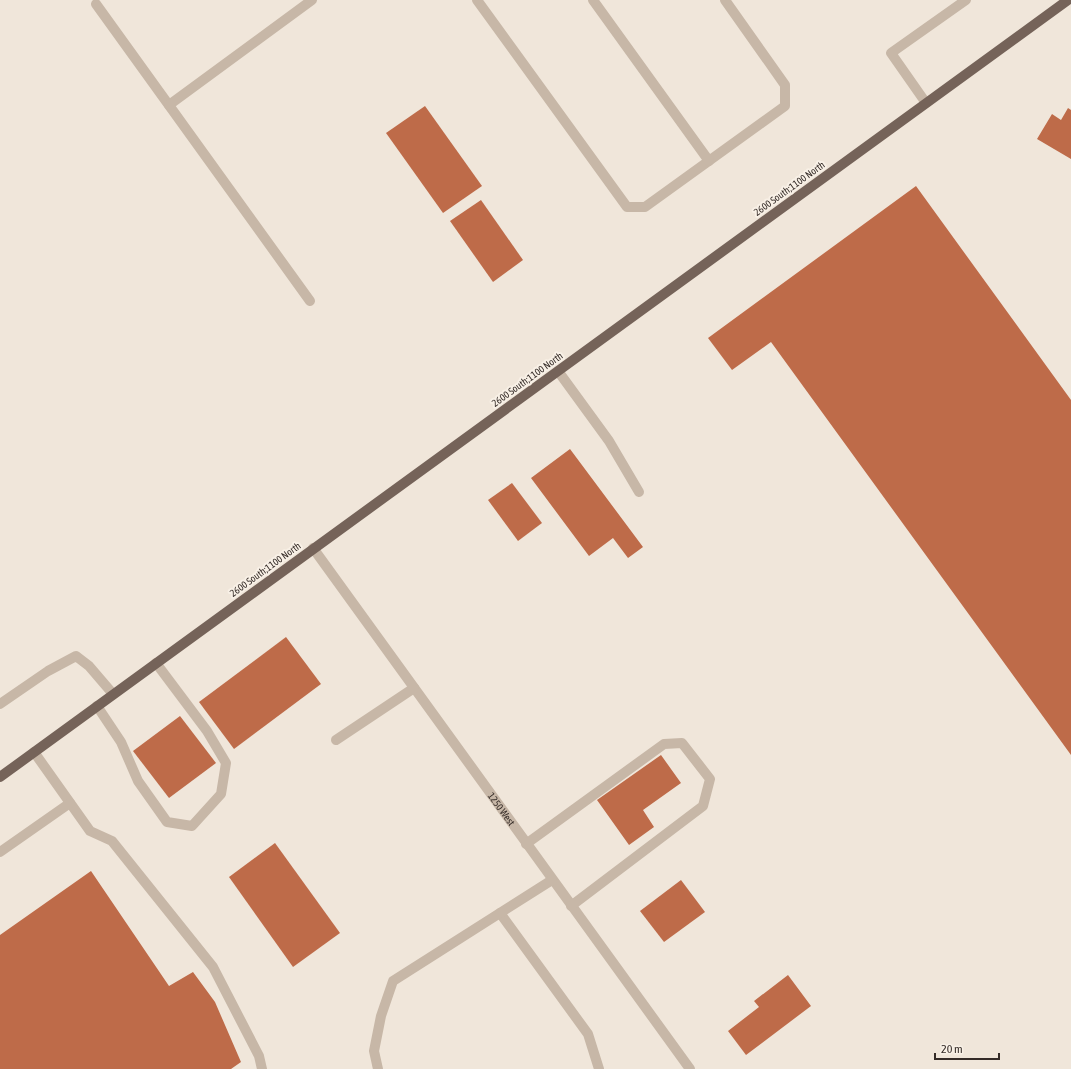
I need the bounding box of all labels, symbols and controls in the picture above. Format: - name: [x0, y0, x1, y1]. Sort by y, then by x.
- street label: 2600 South;1100 North: [752, 159, 827, 218]
- street label: 2600 South;1100 North: [490, 350, 565, 409]
- street label: 2600 South;1100 North: [228, 540, 303, 599]
- street label: 1250 West: [486, 790, 517, 828]
- scale bar: [935, 1035, 999, 1061]
- text: 20 m: [941, 1042, 963, 1056]

